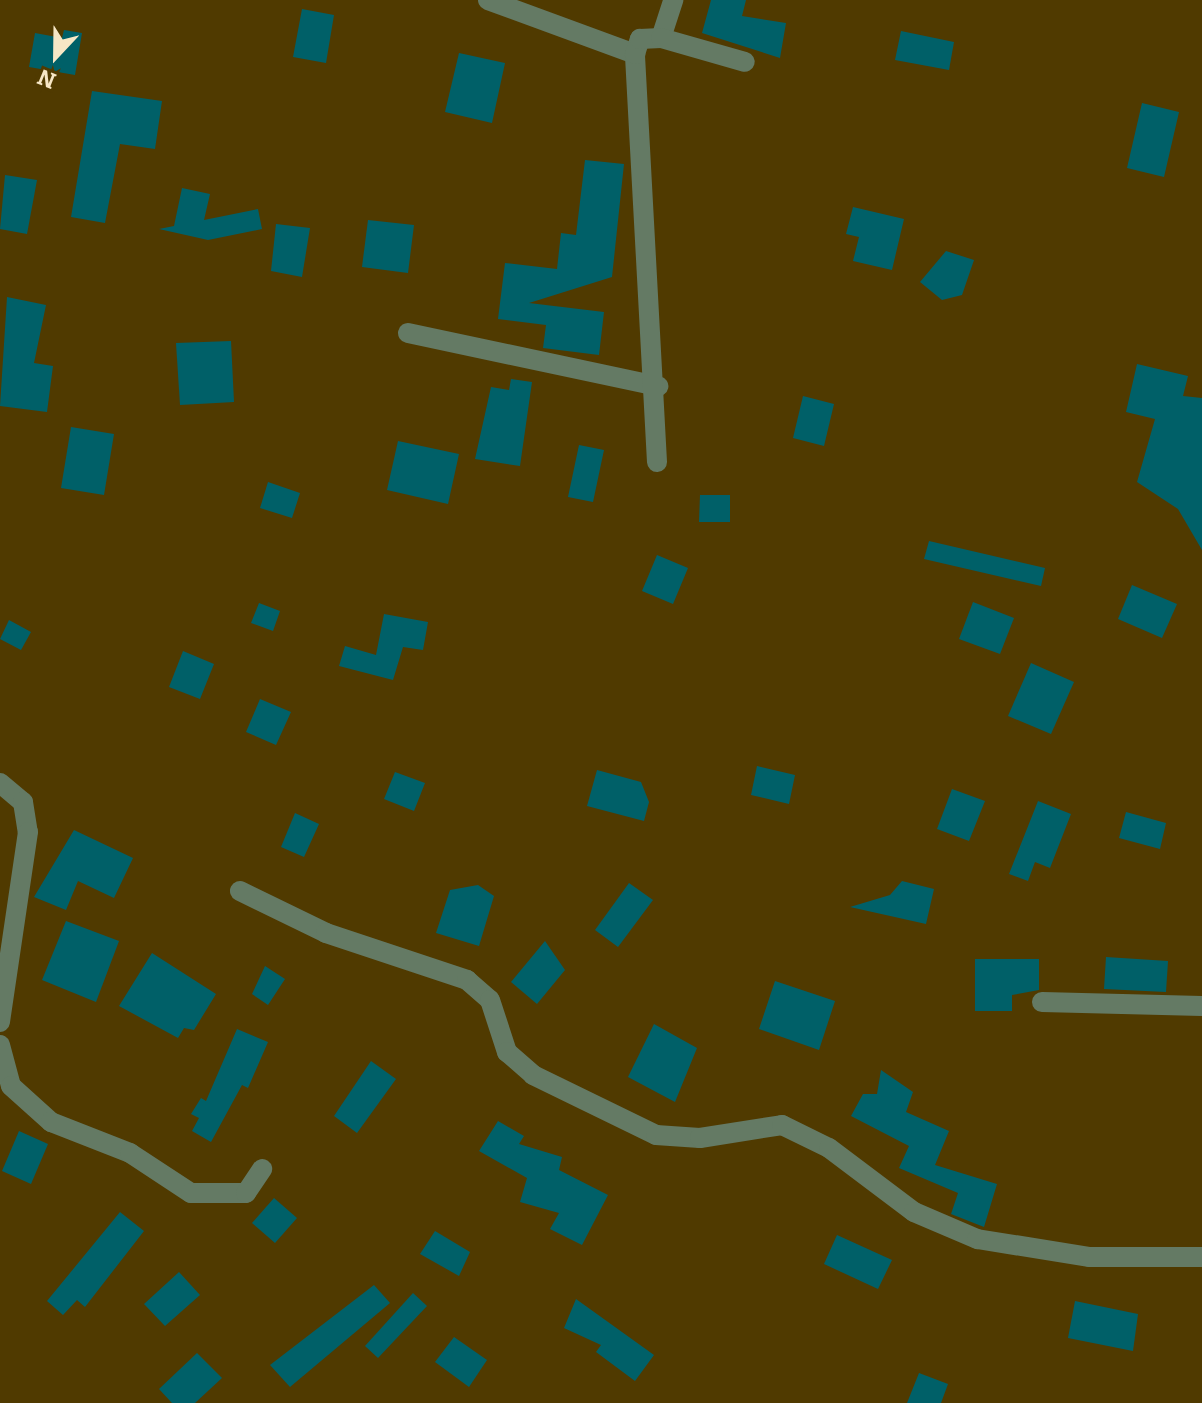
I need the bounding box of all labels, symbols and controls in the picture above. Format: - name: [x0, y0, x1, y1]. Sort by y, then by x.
- north arrow: [16, 16, 96, 96]
- text: N: [34, 63, 60, 94]

